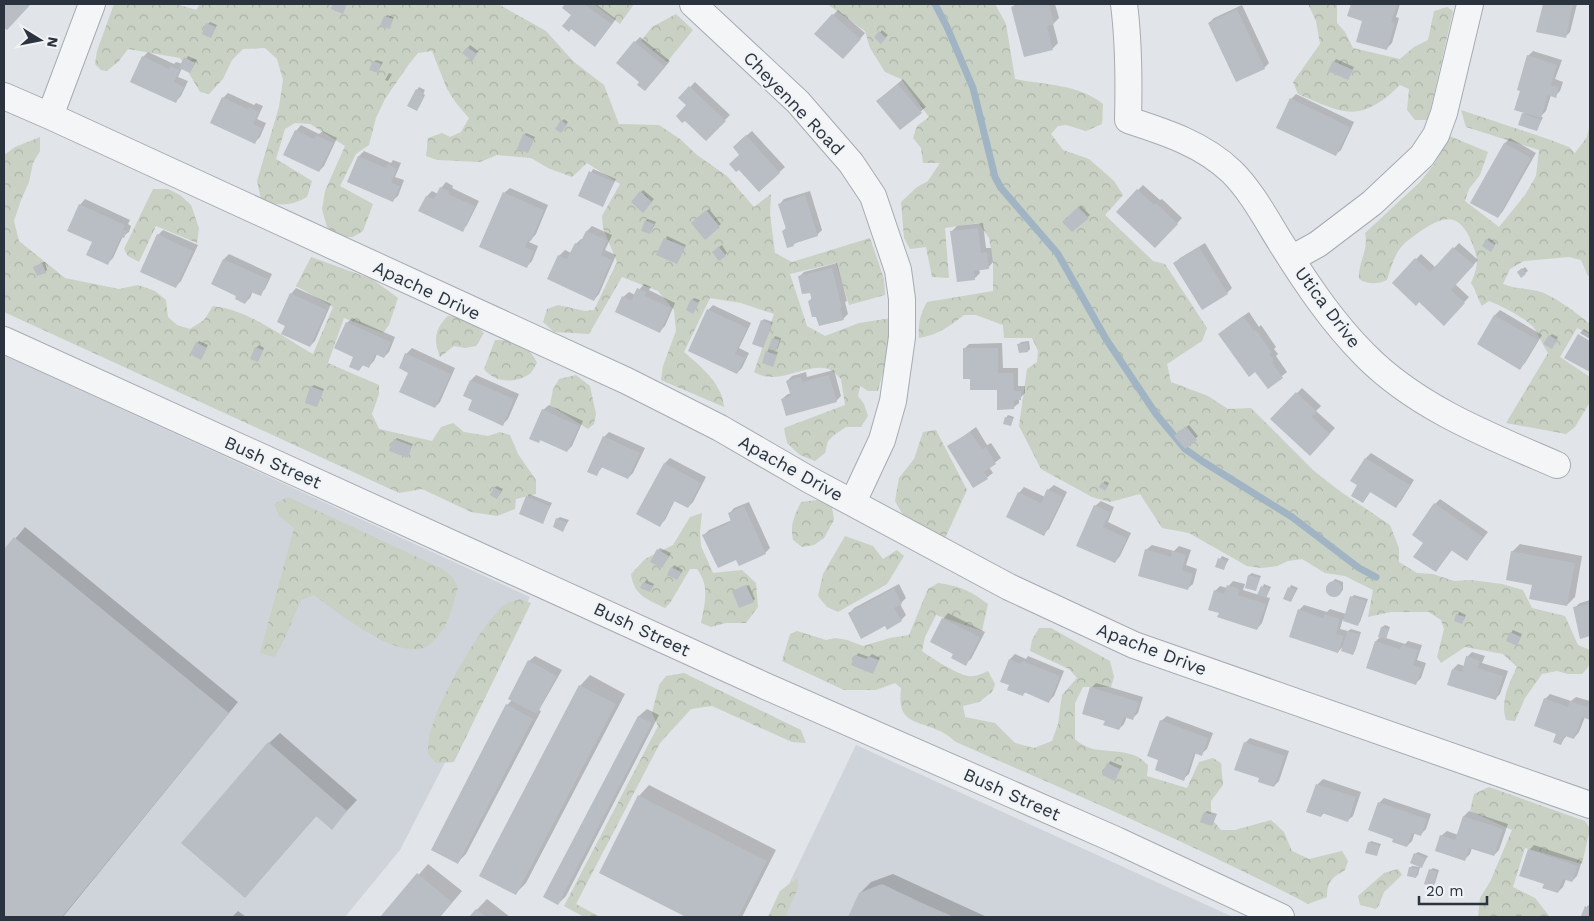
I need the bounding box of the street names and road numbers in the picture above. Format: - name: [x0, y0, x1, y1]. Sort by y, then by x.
- street label: Cheyenne Road: [739, 47, 849, 159]
- street label: Apache Drive: [370, 256, 484, 324]
- street label: Utica Drive: [1291, 262, 1365, 352]
- street label: Bush Street: [221, 431, 325, 493]
- street label: Apache Drive: [735, 431, 847, 505]
- street label: Bush Street: [591, 598, 694, 661]
- street label: Apache Drive: [1094, 618, 1210, 680]
- street label: Bush Street: [960, 763, 1064, 825]

